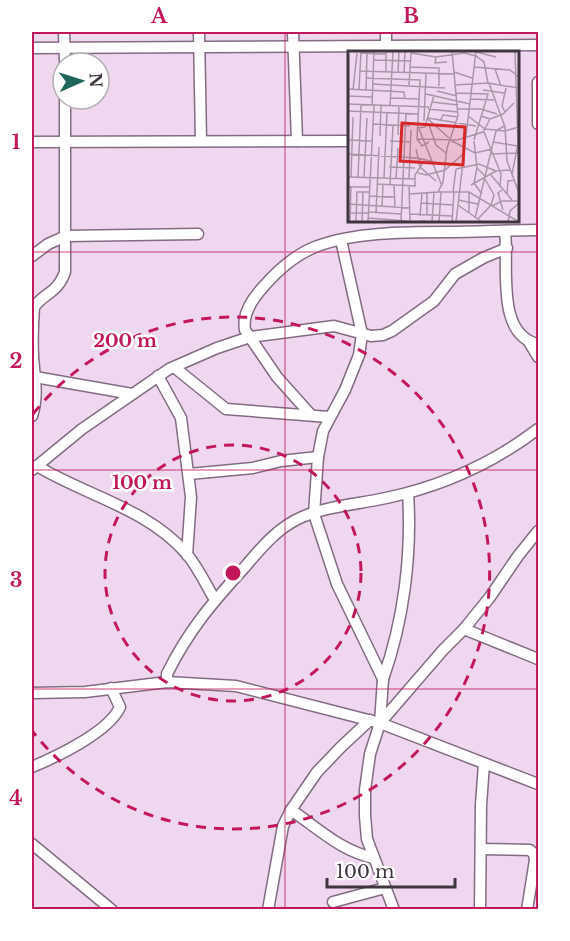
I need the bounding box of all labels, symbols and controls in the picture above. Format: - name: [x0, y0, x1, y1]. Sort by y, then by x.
- text: A: [150, 4, 168, 28]
- text: B: [403, 4, 419, 28]
- north arrow: [51, 51, 111, 111]
- inset map: [348, 51, 519, 222]
- text: N: [86, 72, 106, 88]
- text: 1: [12, 130, 21, 154]
- text: 200 m: [93, 330, 157, 352]
- text: 2: [9, 349, 23, 373]
- text: 100 m: [112, 472, 172, 494]
- centre of rings: [223, 563, 243, 583]
- text: 3: [10, 568, 22, 592]
- text: 4: [9, 786, 23, 810]
- scale bar: [327, 851, 454, 889]
- text: 100 m: [336, 861, 394, 883]

